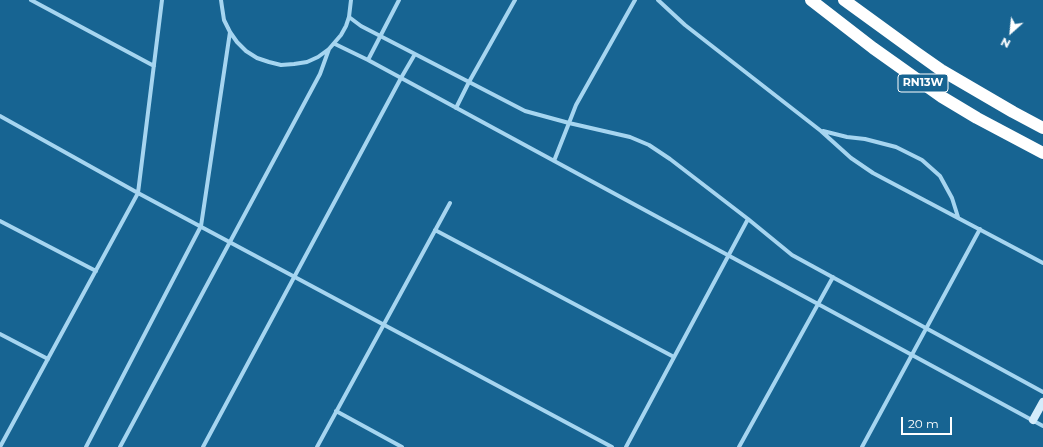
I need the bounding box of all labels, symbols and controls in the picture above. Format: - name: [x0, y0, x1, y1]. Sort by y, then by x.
- north arrow: [991, 12, 1031, 52]
- text: N: [998, 34, 1013, 51]
- road number: RN13W: [898, 74, 948, 92]
- scale bar: [903, 409, 954, 435]
- text: 20 m: [908, 416, 939, 431]

